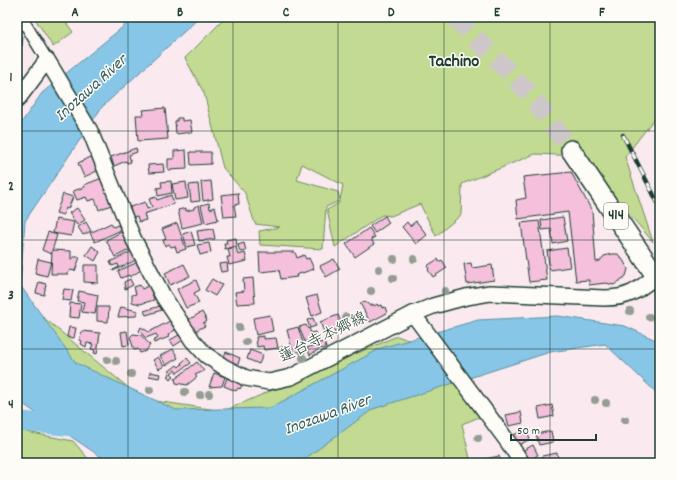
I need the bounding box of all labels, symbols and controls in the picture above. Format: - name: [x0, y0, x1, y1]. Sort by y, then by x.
- text: A: [71, 4, 79, 23]
- text: B: [177, 4, 183, 23]
- text: C: [283, 4, 290, 23]
- text: D: [388, 4, 395, 23]
- text: E: [494, 4, 501, 23]
- text: F: [599, 4, 605, 23]
- water label: Inozawa River: [50, 49, 135, 128]
- district label: Tachino: [429, 50, 479, 75]
- text: 1: [10, 69, 13, 88]
- text: 2: [8, 178, 14, 197]
- road number: 414: [604, 203, 628, 229]
- text: 3: [8, 287, 14, 306]
- street label: 蓮台寺本郷線: [275, 307, 371, 369]
- water label: Inozawa River: [282, 389, 376, 443]
- text: 4: [8, 396, 14, 415]
- scale bar: [511, 416, 596, 442]
- text: 50 m: [517, 423, 540, 440]

